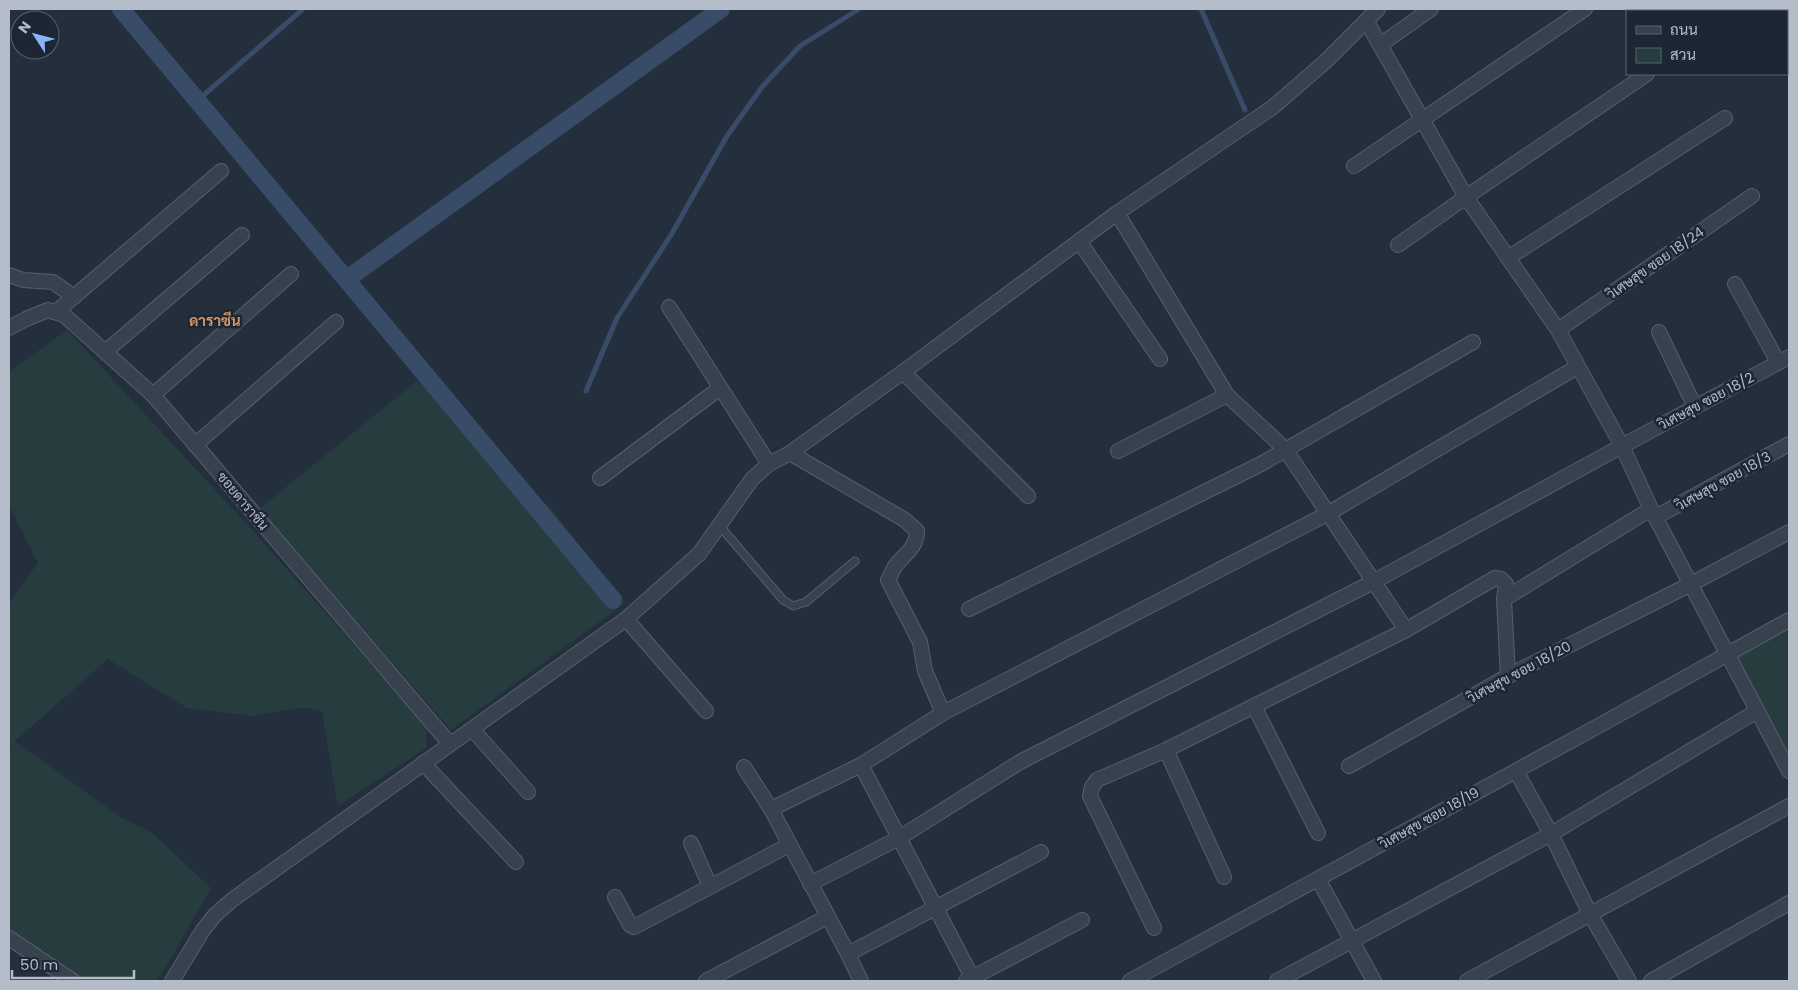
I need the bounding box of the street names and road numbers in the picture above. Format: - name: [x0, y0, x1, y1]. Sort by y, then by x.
- street label: วิเศษสุข ซอย 18/24: [1601, 222, 1708, 305]
- street label: วิเศษสุข ซอย 18/2: [1654, 367, 1758, 435]
- street label: วิเศษสุข ซอย 18/3: [1671, 446, 1774, 516]
- street label: ซอยดาราซีน: [213, 467, 274, 535]
- street label: วิเศษสุข ซอย 18/20: [1463, 636, 1574, 708]
- street label: วิเศษสุข ซอย 18/19: [1375, 782, 1483, 854]

